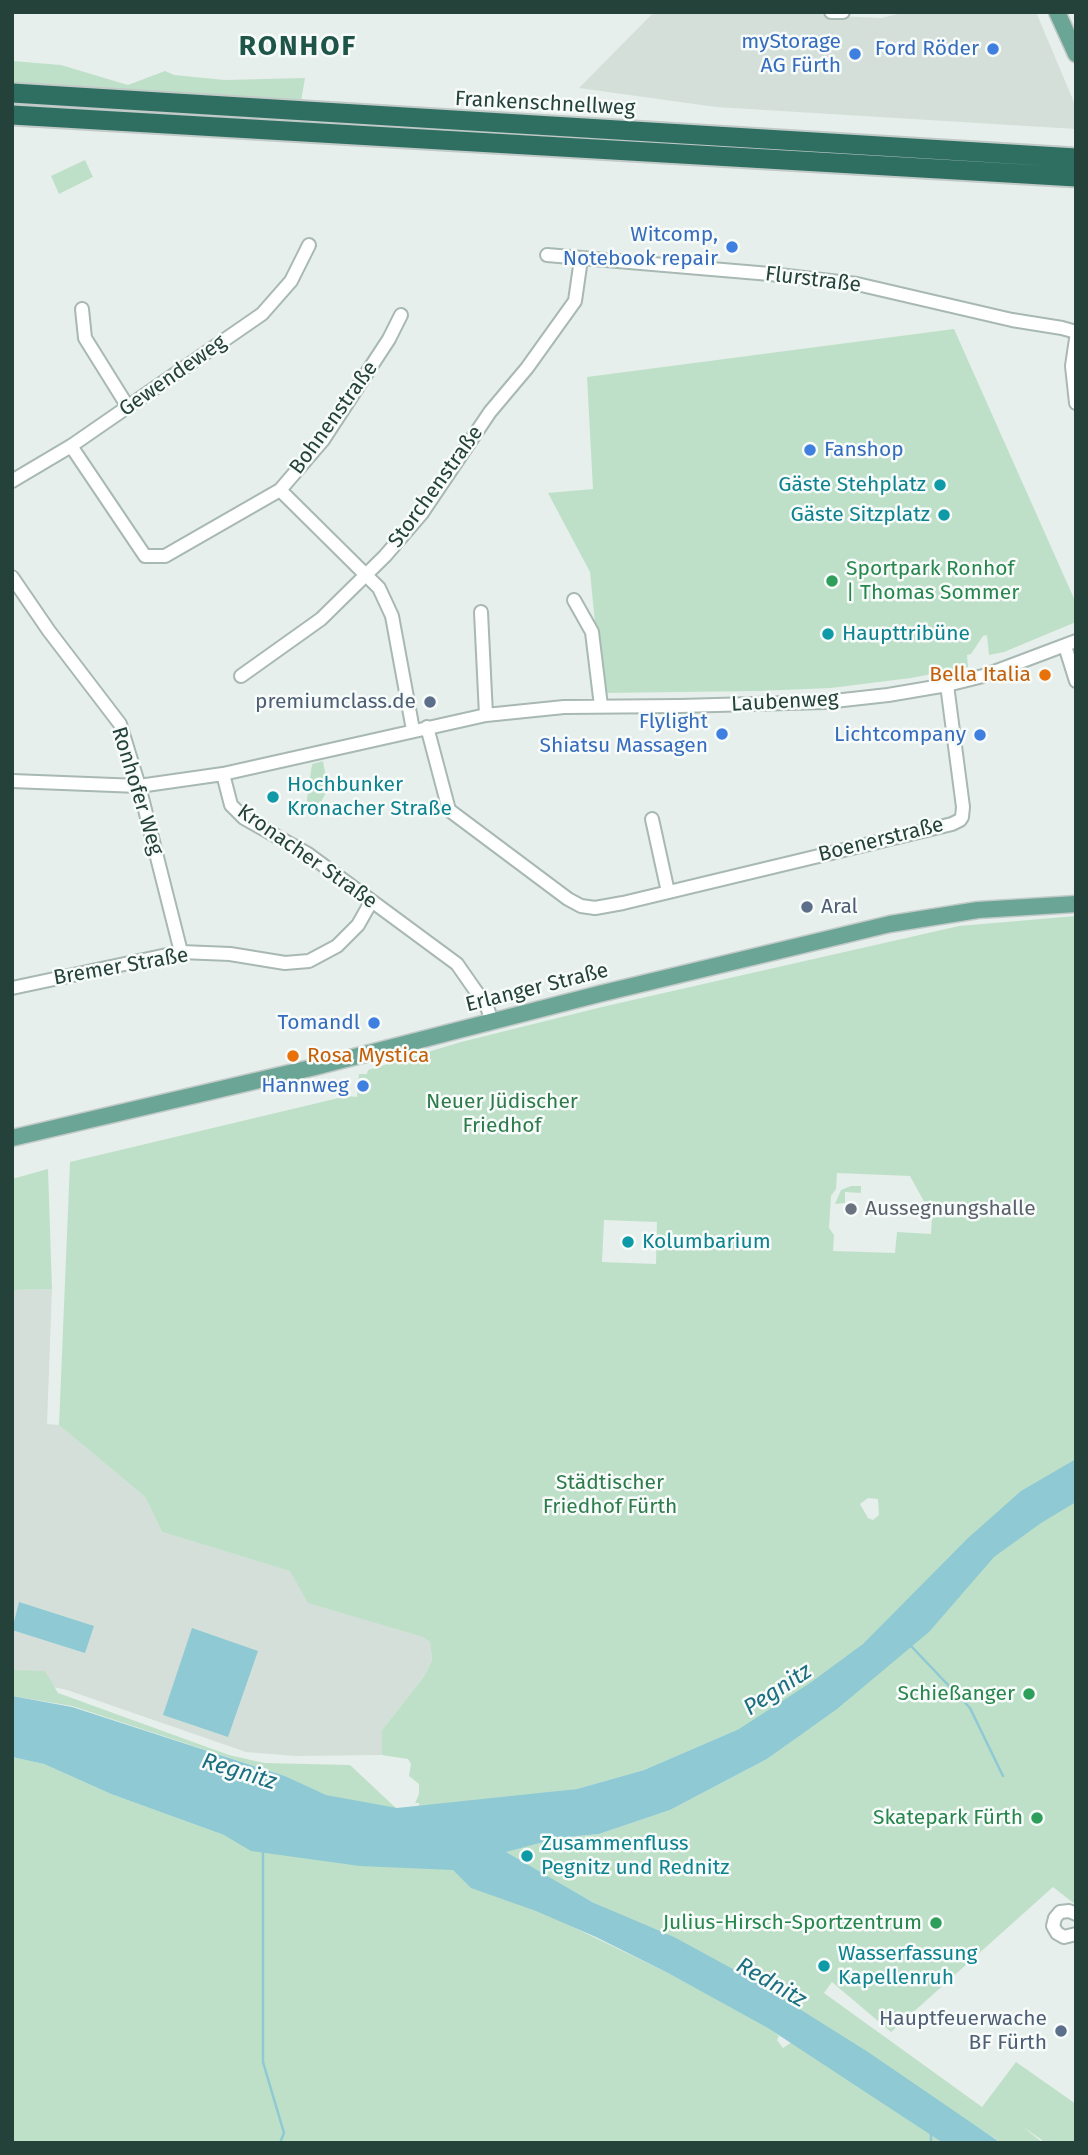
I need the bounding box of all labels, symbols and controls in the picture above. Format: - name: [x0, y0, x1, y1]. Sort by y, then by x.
- place label: myStorage AG Fürth: [741, 29, 841, 79]
- district label: RONHOF: [240, 30, 356, 64]
- place label: Ford Röder: [875, 36, 979, 62]
- marker: Ford Röder: [985, 41, 1001, 57]
- marker: myStorage AG Fürth: [847, 46, 863, 62]
- street label: Frankenschnellweg: [454, 87, 636, 121]
- place label: Witcomp, Notebook repair: [563, 222, 718, 272]
- marker: Witcomp, Notebook repair: [724, 239, 740, 255]
- street label: Flurstraße: [764, 262, 862, 298]
- street label: Gewendeweg: [115, 330, 231, 422]
- street label: Bohnenstraße: [285, 357, 383, 479]
- street label: Storchenstraße: [383, 421, 489, 553]
- place label: Fanshop: [824, 437, 904, 463]
- marker: Fanshop: [802, 442, 818, 458]
- place label: Gäste Stehplatz: [778, 472, 926, 498]
- marker: Gäste Stehplatz: [932, 477, 948, 493]
- place label: Gäste Sitzplatz: [791, 502, 930, 528]
- marker: Gäste Sitzplatz: [936, 507, 952, 523]
- place label: Sportpark Ronhof | Thomas Sommer: [846, 556, 1019, 606]
- marker: Sportpark Ronhof | Thomas Sommer: [824, 573, 840, 589]
- place label: Haupttribüne: [842, 621, 970, 647]
- marker: Haupttribüne: [820, 626, 836, 642]
- place label: Bella Italia: [929, 662, 1031, 688]
- marker: Bella Italia: [1037, 667, 1053, 683]
- street label: Laubenweg: [731, 687, 839, 717]
- place label: premiumclass.de: [255, 689, 416, 715]
- marker: premiumclass.de: [422, 694, 438, 710]
- place label: Flylight Shiatsu Massagen: [539, 709, 708, 759]
- place label: Lichtcompany: [834, 722, 966, 748]
- street label: Ronhofer Weg: [106, 724, 168, 858]
- marker: Flylight Shiatsu Massagen: [714, 726, 730, 742]
- marker: Lichtcompany: [972, 727, 988, 743]
- place label: Hochbunker Kronacher Straße: [287, 772, 452, 822]
- marker: Hochbunker Kronacher Straße: [265, 789, 281, 805]
- street label: Kronacher Straße: [232, 799, 382, 915]
- street label: Boenerstraße: [816, 812, 946, 868]
- place label: Aral: [821, 894, 858, 920]
- marker: Aral: [799, 899, 815, 915]
- street label: Bremer Straße: [52, 943, 190, 991]
- street label: Erlanger Straße: [463, 958, 611, 1018]
- place label: Tomandl: [278, 1010, 360, 1036]
- marker: Tomandl: [366, 1015, 382, 1031]
- place label: Rosa Mystica: [307, 1043, 429, 1069]
- marker: Rosa Mystica: [285, 1048, 301, 1064]
- place label: Hannweg: [261, 1073, 349, 1099]
- marker: Hannweg: [355, 1078, 371, 1094]
- park label: Neuer Jüdischer Friedhof: [426, 1089, 578, 1139]
- place label: Aussegnungshalle: [865, 1196, 1036, 1222]
- marker: Aussegnungshalle: [843, 1201, 859, 1217]
- place label: Kolumbarium: [642, 1229, 771, 1255]
- marker: Kolumbarium: [620, 1234, 636, 1250]
- park label: Städtischer Friedhof Fürth: [543, 1470, 677, 1520]
- water label: Pegnitz: [739, 1658, 817, 1722]
- place label: Schießanger: [898, 1681, 1015, 1707]
- marker: Schießanger: [1021, 1686, 1037, 1702]
- water label: Regnitz: [198, 1748, 280, 1796]
- place label: Skatepark Fürth: [873, 1805, 1023, 1831]
- marker: Skatepark Fürth: [1029, 1810, 1045, 1826]
- place label: Zusammenfluss Pegnitz und Rednitz: [541, 1831, 730, 1881]
- marker: Zusammenfluss Pegnitz und Rednitz: [519, 1848, 535, 1864]
- place label: Julius-Hirsch-Sportzentrum: [663, 1910, 922, 1936]
- marker: Julius-Hirsch-Sportzentrum: [928, 1915, 944, 1931]
- place label: Wasserfassung Kapellenruh: [838, 1941, 978, 1991]
- water label: Rednitz: [731, 1952, 811, 2014]
- marker: Wasserfassung Kapellenruh: [816, 1958, 832, 1974]
- place label: Hauptfeuerwache BF Fürth: [879, 2006, 1047, 2056]
- marker: Hauptfeuerwache BF Fürth: [1053, 2023, 1069, 2039]

